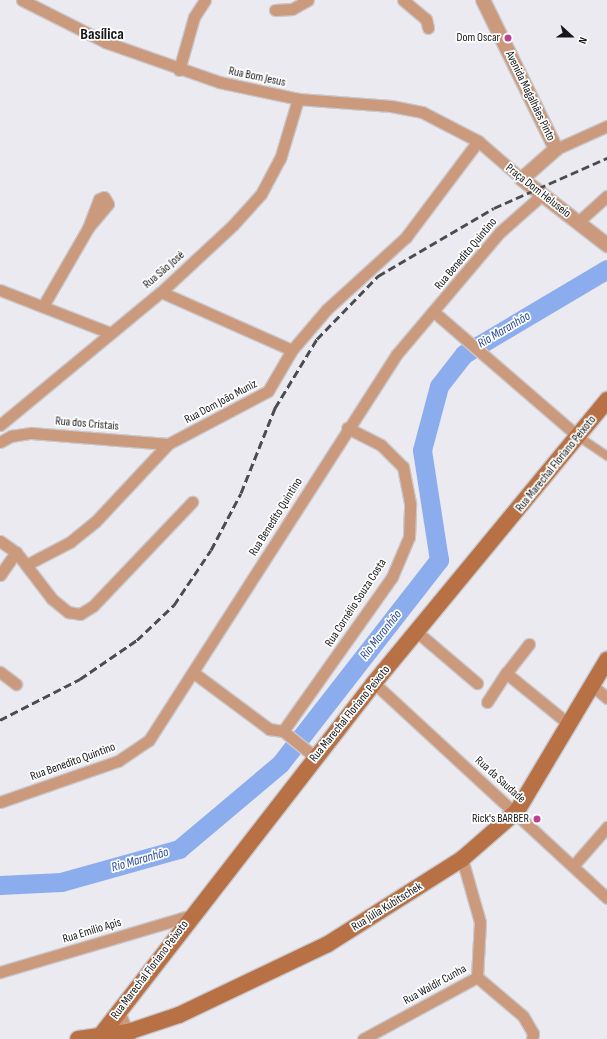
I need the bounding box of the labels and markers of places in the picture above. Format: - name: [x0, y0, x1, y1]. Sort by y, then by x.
- place label: Dom Oscar: [457, 31, 500, 45]
- marker: Dom Oscar: [503, 33, 513, 43]
- place label: Rick's BARBER: [472, 812, 529, 826]
- marker: Rick's BARBER: [532, 814, 542, 824]

